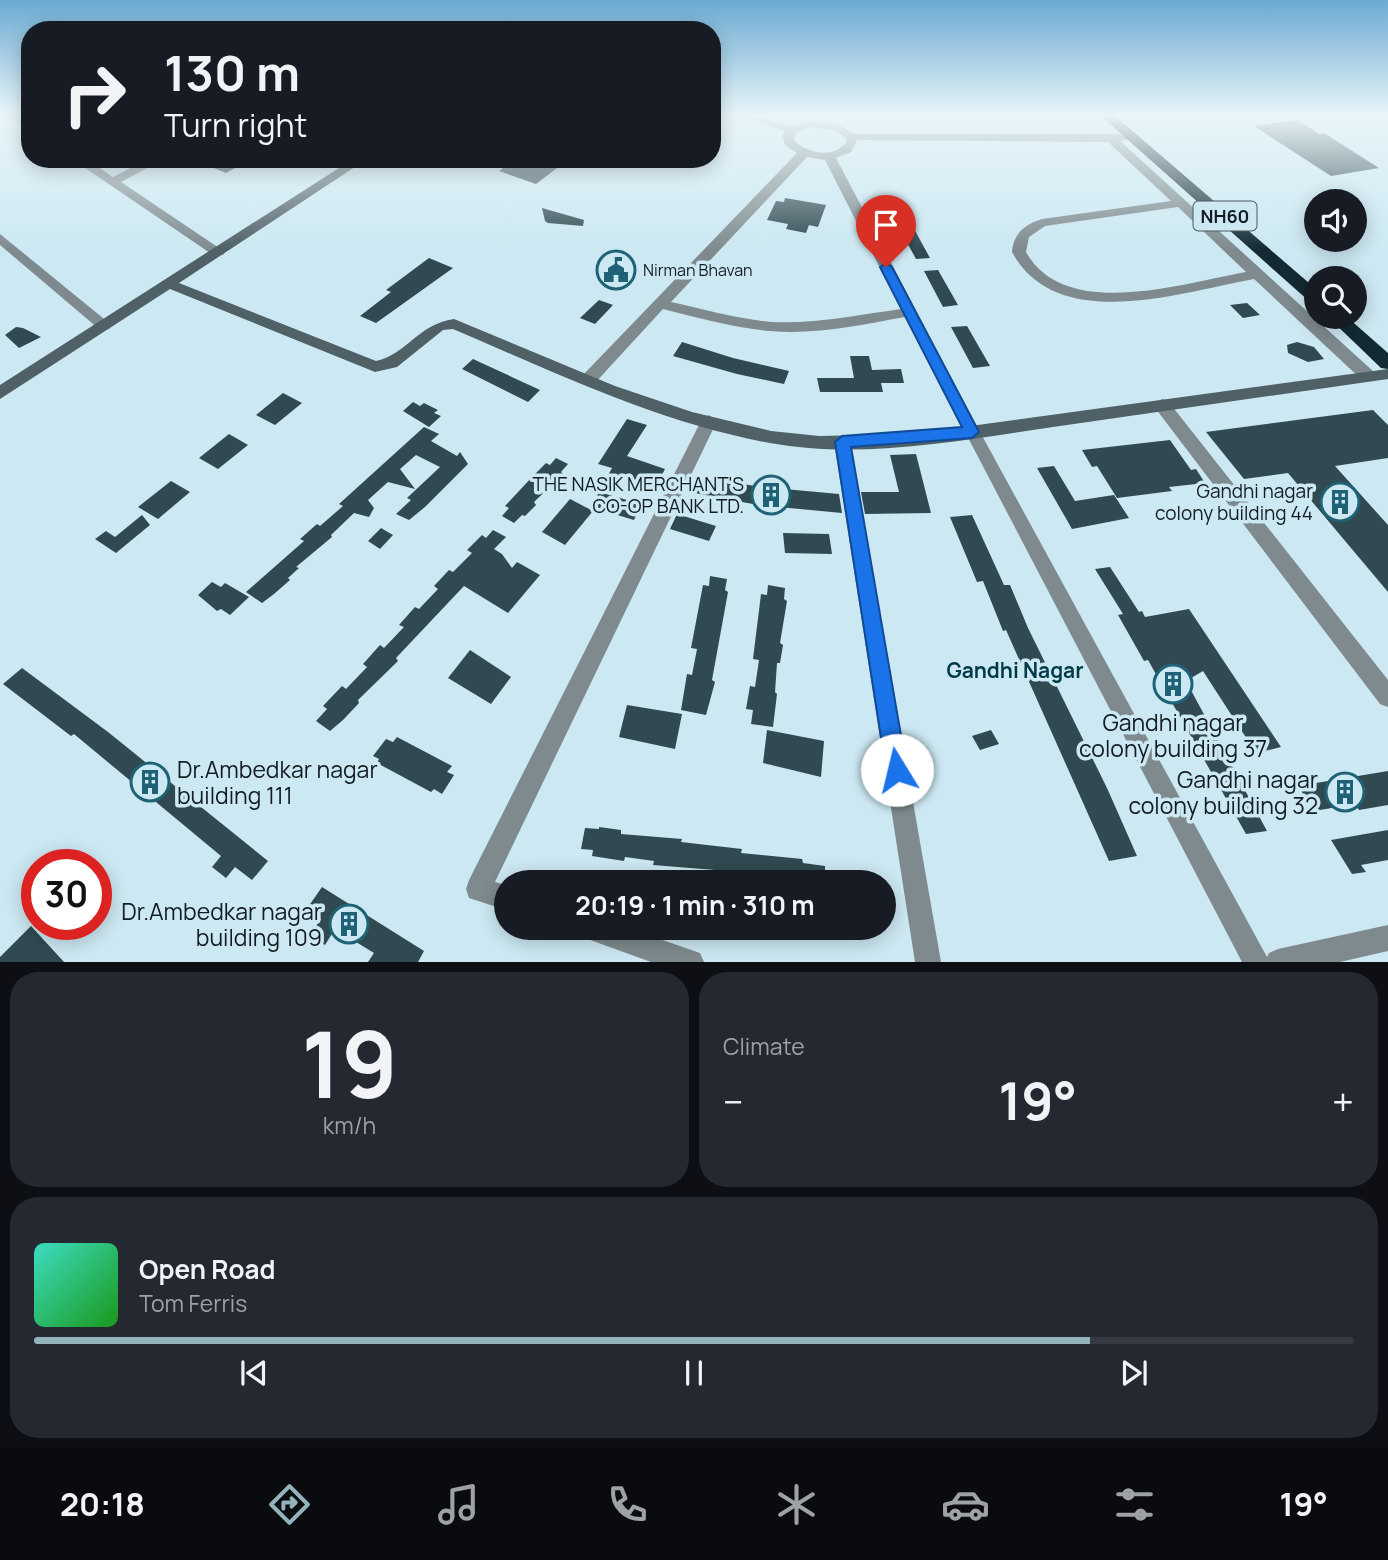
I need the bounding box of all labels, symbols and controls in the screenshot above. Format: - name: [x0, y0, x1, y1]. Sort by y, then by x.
- text: 130 m: [164, 39, 300, 106]
- icon: right: [49, 49, 140, 140]
- text: Turn right: [164, 103, 307, 147]
- map controls: [1304, 189, 1367, 329]
- button: sound: [1304, 189, 1367, 252]
- pin: [856, 195, 916, 267]
- road number: NH60: [1194, 202, 1256, 230]
- icon: arrive: [867, 206, 905, 244]
- public building icon: Nirman Bhavan: [595, 249, 637, 291]
- place label: Nirman Bhavan: [643, 259, 753, 281]
- button: search: [1304, 266, 1367, 329]
- place label: THE NASIK MERCHANT'S CO-OP BANK LTD.: [533, 471, 744, 519]
- building icon: THE NASIK MERCHANT'S CO-OP BANK LTD.: [750, 474, 792, 516]
- place label: Gandhi nagar colony building 44: [1155, 478, 1313, 526]
- building icon: Gandhi nagar colony building 44: [1319, 481, 1361, 523]
- district label: Gandhi Nagar: [946, 656, 1084, 684]
- building icon: Gandhi nagar colony building 37: [1152, 663, 1194, 705]
- place label: Gandhi nagar colony building 37: [1079, 706, 1267, 764]
- position arrow: [860, 733, 934, 807]
- place label: Dr.Ambedkar nagar building 111: [177, 753, 378, 811]
- building icon: Dr.Ambedkar nagar building 111: [129, 761, 171, 803]
- place label: Gandhi nagar colony building 32: [1128, 763, 1318, 821]
- building icon: Gandhi nagar colony building 32: [1324, 771, 1366, 813]
- speed limit sign: 30: [21, 849, 112, 940]
- text: 20:19 · 1 min · 310 m: [575, 887, 815, 923]
- place label: Dr.Ambedkar nagar building 109: [121, 895, 322, 953]
- building icon: Dr.Ambedkar nagar building 109: [328, 903, 370, 945]
- text: 19: [301, 1001, 398, 1125]
- text: Climate: [723, 1030, 805, 1062]
- text: 19°: [999, 1065, 1077, 1136]
- text: −: [723, 1075, 744, 1127]
- text: +: [1332, 1075, 1354, 1127]
- text: km/h: [323, 1109, 376, 1141]
- text: Open Road: [139, 1251, 275, 1287]
- text: Tom Ferris: [139, 1287, 247, 1319]
- icon: previous: [235, 1354, 273, 1392]
- icon: pause: [675, 1354, 713, 1392]
- icon: next: [1115, 1354, 1153, 1392]
- icon: directions: [265, 1480, 314, 1529]
- icon: music: [434, 1480, 483, 1529]
- icon: phone: [603, 1480, 652, 1529]
- icon: climate: [772, 1480, 821, 1529]
- icon: car: [941, 1480, 990, 1529]
- icon: filters: [1110, 1480, 1159, 1529]
- text: 20:18: [60, 1482, 145, 1526]
- text: 19°: [1280, 1482, 1328, 1526]

